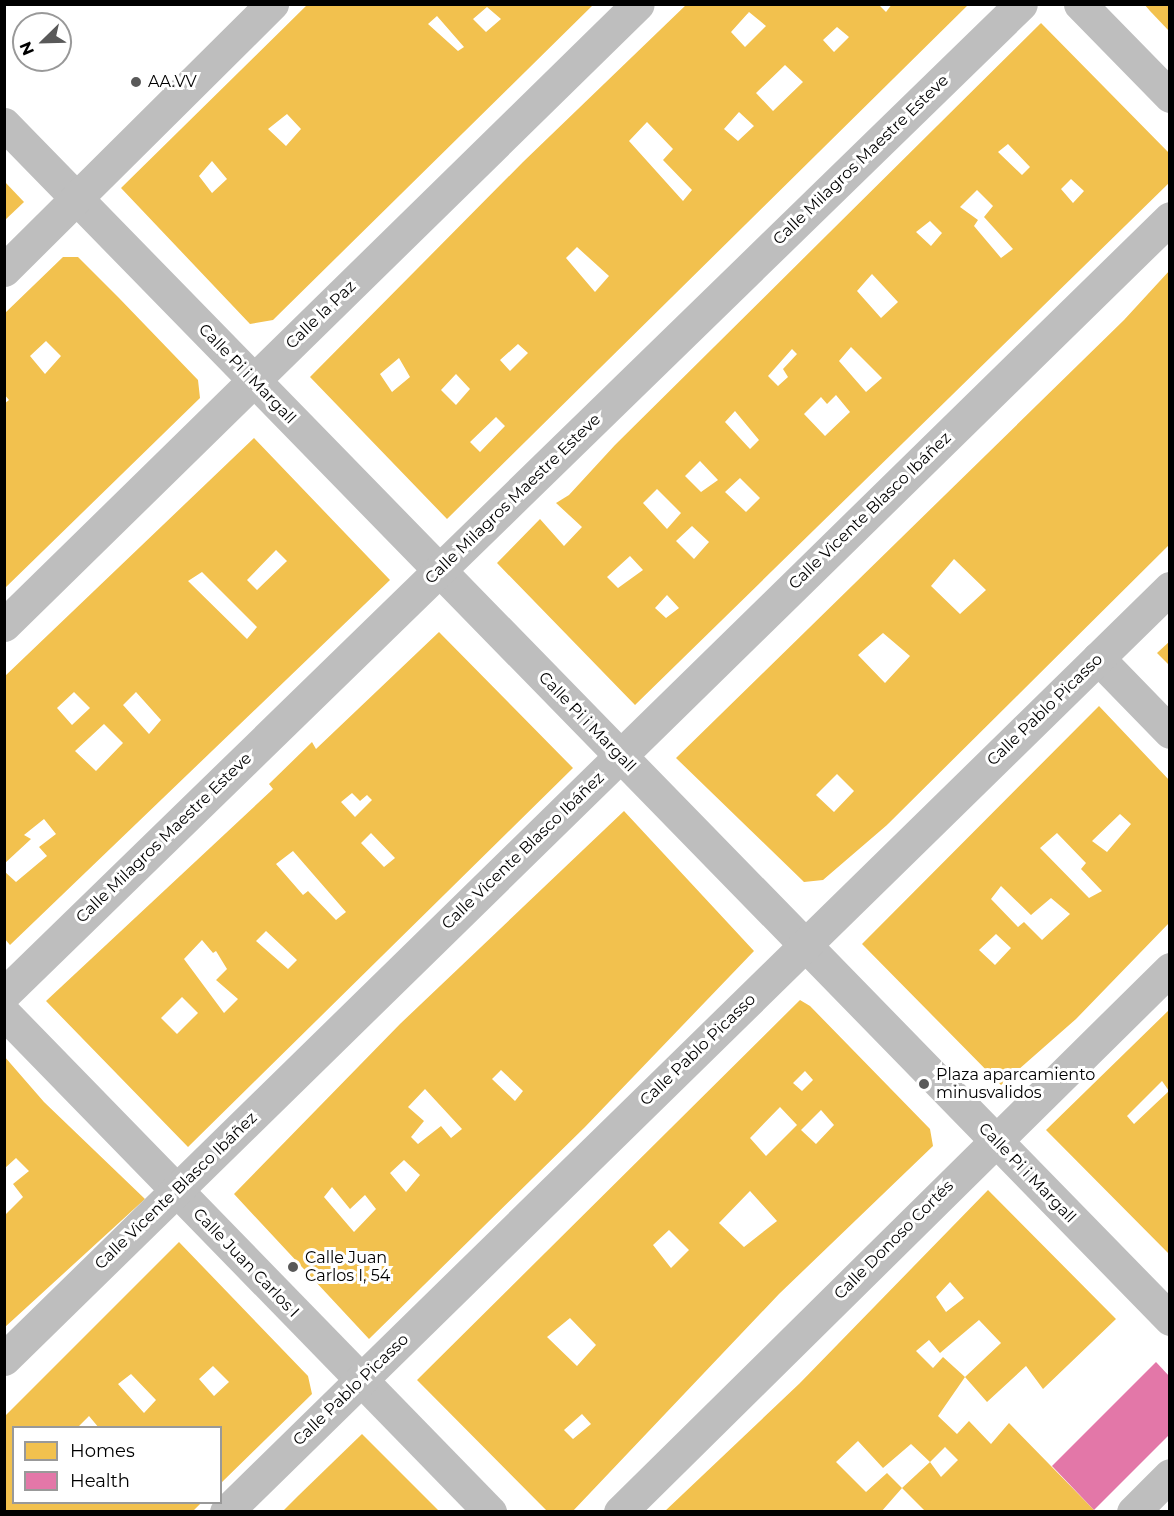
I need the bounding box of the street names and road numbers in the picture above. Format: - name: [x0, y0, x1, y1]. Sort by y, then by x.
- street label: Calle Milagros Maestre Esteve: [769, 71, 953, 249]
- street label: Calle la Paz: [282, 277, 360, 353]
- street label: Calle Pi i Margall: [194, 320, 300, 428]
- street label: Calle Milagros Maestre Esteve: [421, 410, 605, 588]
- street label: Calle Vicente Blasco Ibáñez: [785, 428, 955, 594]
- street label: Calle Pablo Picasso: [983, 650, 1107, 770]
- street label: Calle Pi i Margall: [534, 668, 640, 776]
- street label: Calle Milagros Maestre Esteve: [72, 749, 256, 927]
- street label: Calle Vicente Blasco Ibáñez: [438, 768, 608, 934]
- street label: Calle Pablo Picasso: [636, 990, 760, 1110]
- street label: Calle Vicente Blasco Ibáñez: [91, 1108, 261, 1274]
- street label: Calle Pi i Margall: [974, 1119, 1080, 1227]
- street label: Calle Donoso Cortés: [830, 1176, 958, 1304]
- street label: Calle Juan Carlos I: [189, 1204, 303, 1322]
- street label: Calle Pablo Picasso: [289, 1330, 413, 1450]

